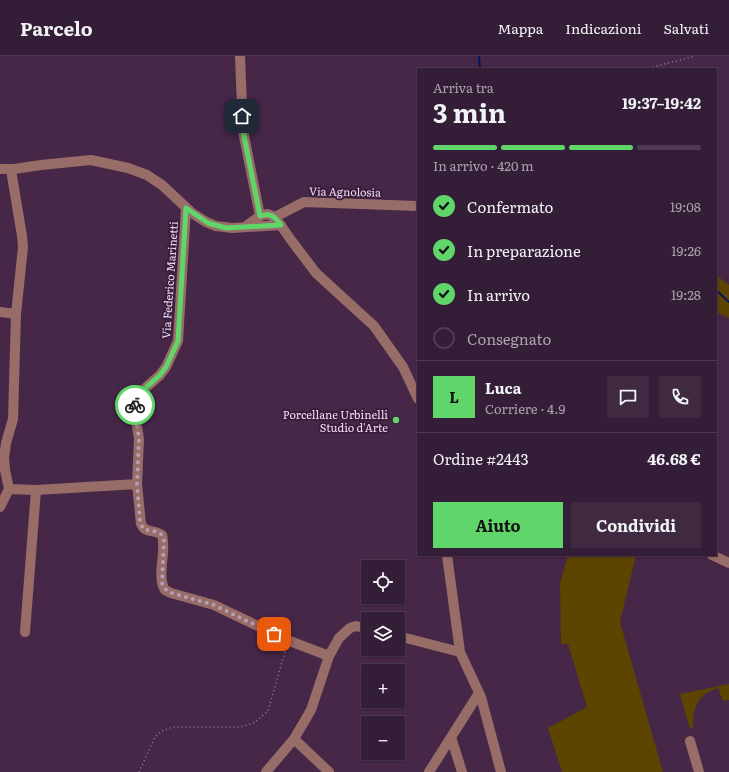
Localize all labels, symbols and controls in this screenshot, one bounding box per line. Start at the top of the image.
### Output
text: Parcelo [20,14,93,42]
text: Mappa [497,18,543,38]
text: Indicazioni [565,18,641,38]
text: Salvati [663,18,709,38]
text: Arriva tra [433,78,494,97]
text: 19:37–19:42 [622,91,701,114]
text: 3 min [433,92,506,131]
pin [225,99,259,133]
icon: home [231,105,253,127]
text: In arrivo · 420 m [433,156,534,175]
street label: Via Agnolosia [309,182,381,200]
icon: check [433,195,455,217]
text: Confermato [467,195,553,218]
text: 19:08 [670,197,701,216]
street label: Via Federico Marinetti [157,220,181,339]
icon: check [433,239,455,261]
text: In preparazione [467,239,581,262]
text: 19:26 [671,241,701,260]
icon: check [433,283,455,305]
text: In arrivo [467,283,530,306]
text: 19:28 [671,285,701,304]
text: Consegnato [467,327,551,350]
text: Luca [485,376,521,399]
button: chat [607,376,649,418]
button: phone [659,376,701,418]
courier [115,385,155,425]
text: L [449,385,459,408]
icon: bike [124,394,146,416]
text: Corriere · 4.9 [485,399,565,418]
place label: Porcellane Urbinelli Studio d'Arte [283,406,388,435]
marker: Porcellane Urbinelli Studio d'Arte [391,415,401,425]
text: Ordine #2443 [433,447,529,470]
text: 46.68 € [647,447,701,470]
button: Aiuto [433,502,563,548]
button: Condividi [571,502,701,548]
map controls [361,560,405,760]
button: locate [361,560,405,604]
button: layers [361,612,405,656]
pin [257,617,291,651]
icon: bag [263,623,285,645]
button: + [361,664,405,708]
button: − [361,716,405,760]

